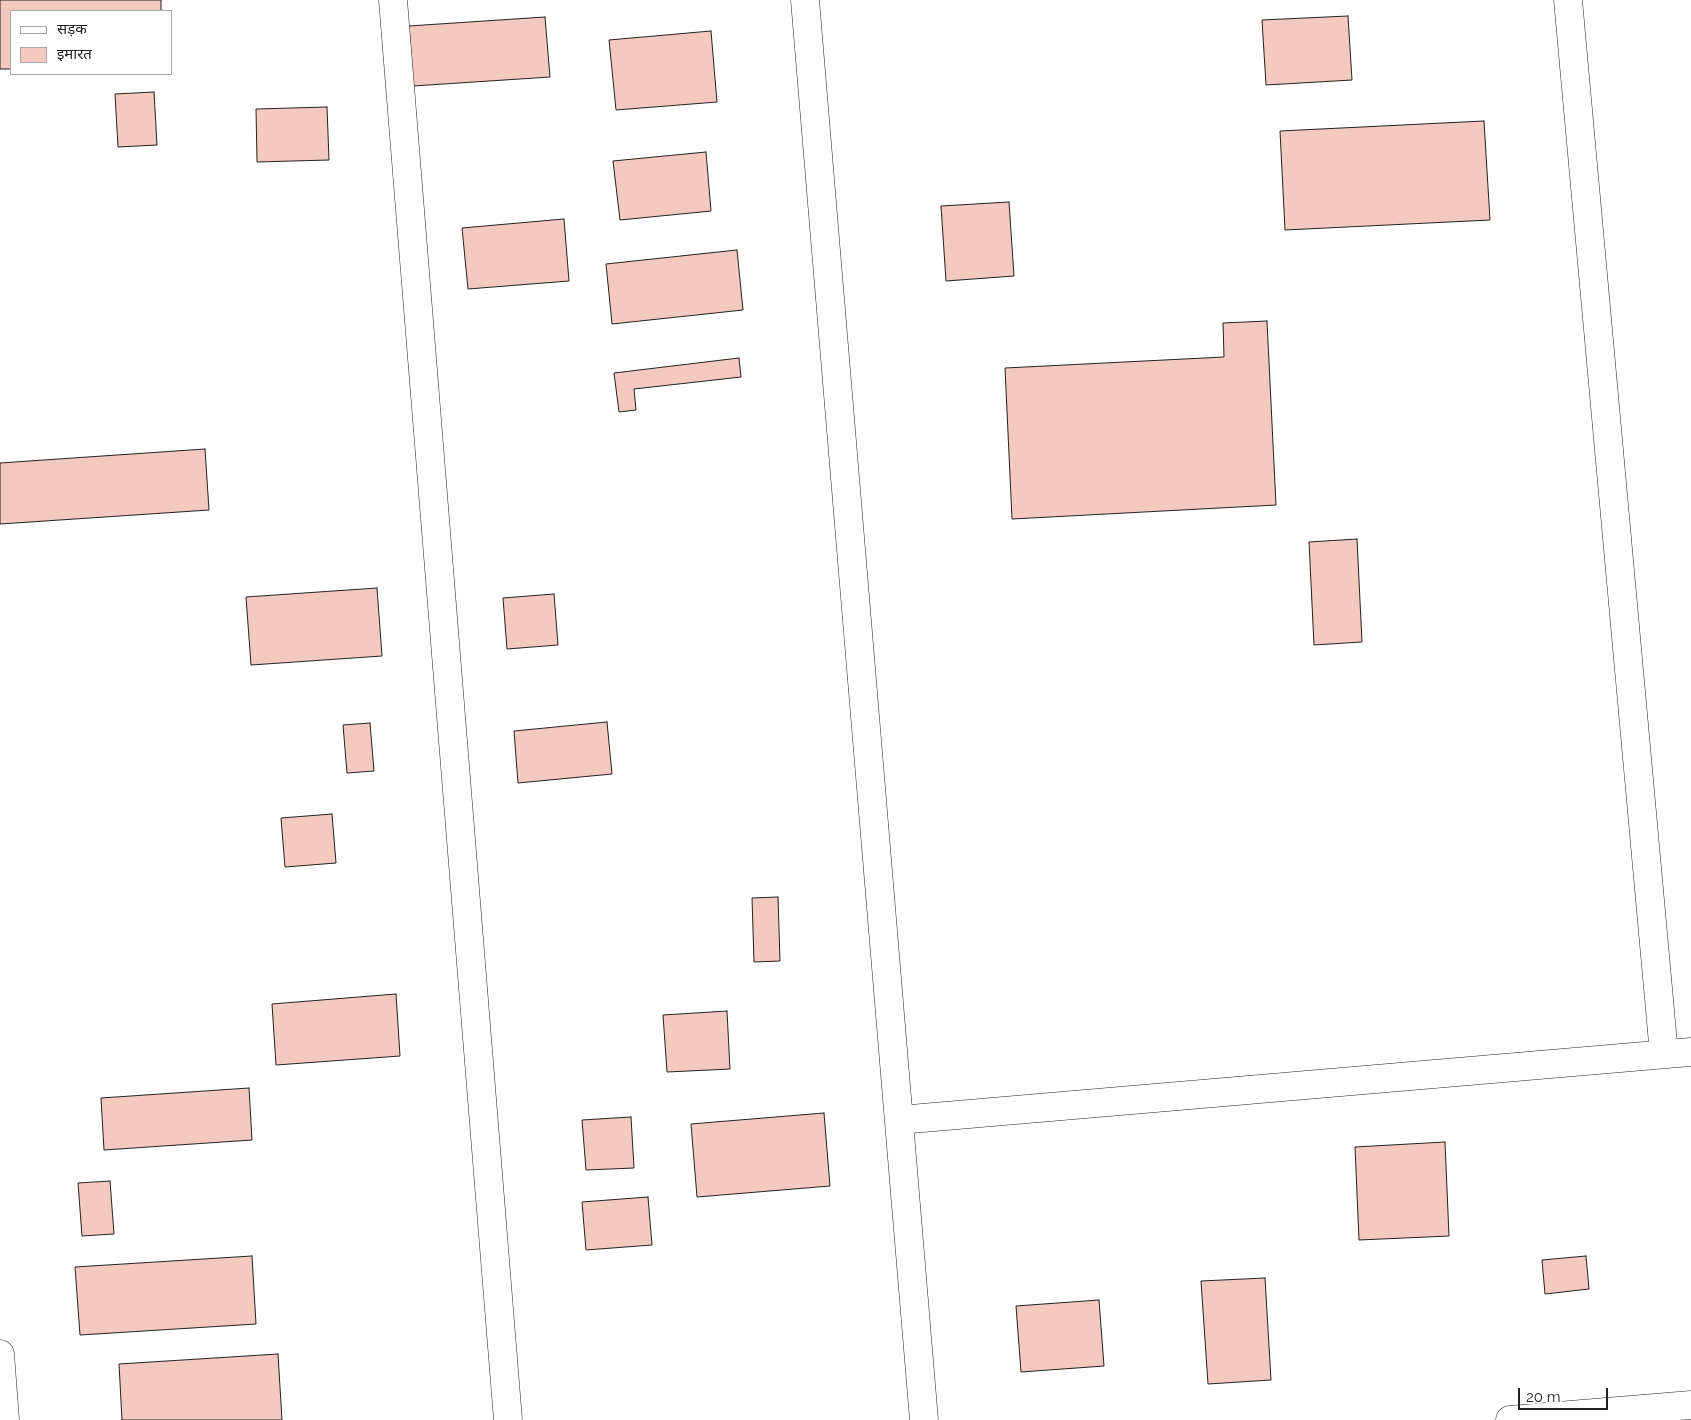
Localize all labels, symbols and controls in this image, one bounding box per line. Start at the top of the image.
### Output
legend [10,10,172,75]
text: सड़क [57,20,87,38]
text: इमारत [57,45,92,63]
scale bar [1521,1378,1611,1410]
text: 20 m [1526,1388,1561,1406]

